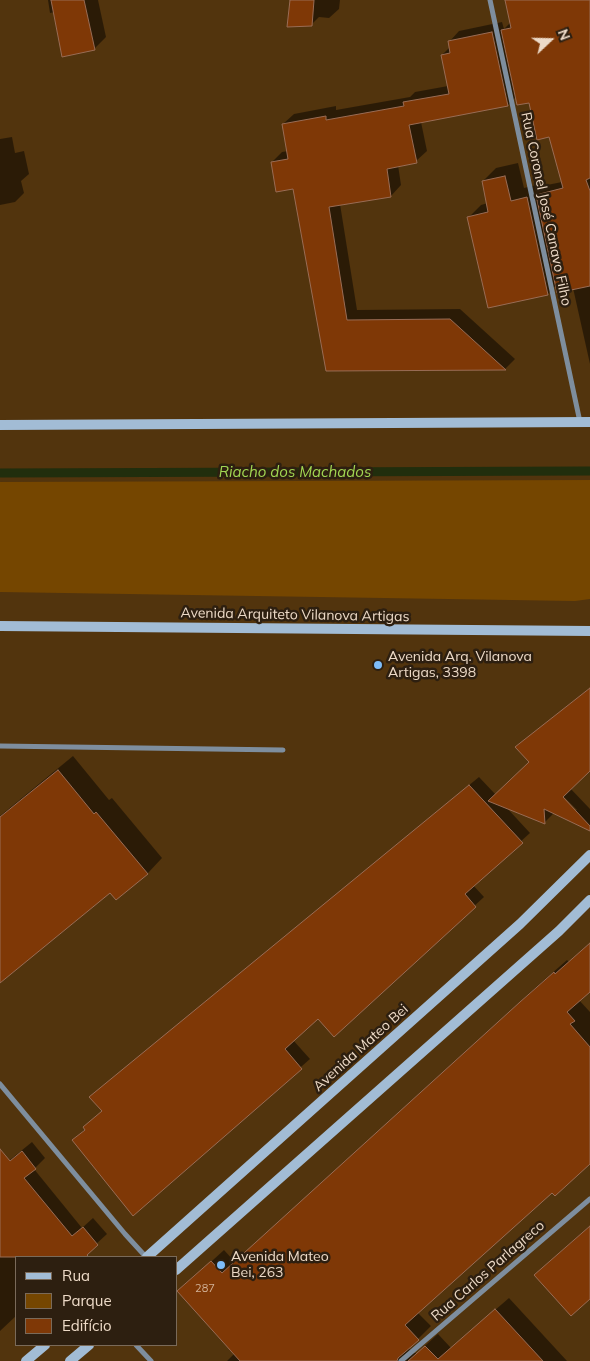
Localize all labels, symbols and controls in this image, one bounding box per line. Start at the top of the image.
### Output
north arrow [525,15,575,65]
text: N [554,26,574,43]
street label: Rua Coronel José Canavo Filho [517,111,575,307]
water label: Riacho dos Machados [219,463,371,481]
street label: Avenida Arquiteto Vilanova Artigas [180,605,410,625]
place label: Avenida Arq. Vilanova Artigas, 3398 [388,649,532,682]
marker: Avenida Arq. Vilanova Artigas, 3398 [372,659,384,671]
street label: Avenida Mateo Bei [310,1001,412,1095]
street label: Rua Carlos Parlagreco [428,1217,548,1325]
place label: Avenida Mateo Bei, 263 [231,1249,329,1282]
legend [15,1256,178,1346]
marker: Avenida Mateo Bei, 263 [215,1259,227,1271]
text: Rua [62,1266,90,1285]
house number: 287 [195,1282,215,1296]
text: Parque [62,1291,112,1310]
text: Edifício [62,1316,112,1335]

